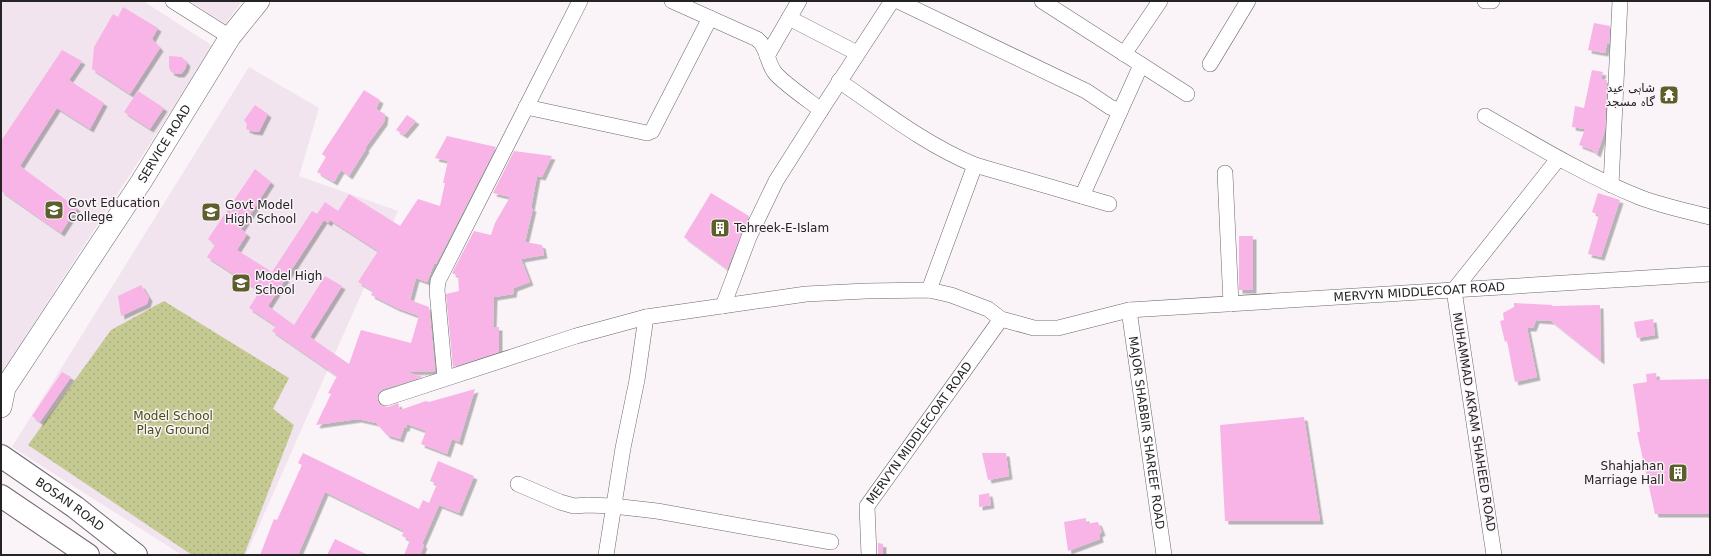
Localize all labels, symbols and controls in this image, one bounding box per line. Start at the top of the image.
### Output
place label: شاہی عید گاہ مسجد [1606,81,1655,109]
temple icon: شاہی عید گاہ مسجد [1658,84,1680,106]
street label: SERVICE ROAD [135,102,194,186]
place label: Govt Education College [68,196,160,224]
place label: Govt Model High School [225,198,296,226]
school or university icon: Govt Education College [43,199,65,221]
school or university icon: Govt Model High School [200,201,222,223]
building icon: Tehreek-E-Islam [709,217,731,239]
place label: Tehreek-E-Islam [733,221,829,235]
place label: Model High School [255,269,322,297]
school or university icon: Model High School [230,272,252,294]
street label: MERVYN MIDDLECOAT ROAD [1333,280,1506,304]
street label: MUHAMMAD AKRAM SHAHEED ROAD [1450,311,1498,533]
street label: MAJOR SHABBIR SHAREEF ROAD [1126,335,1167,530]
street label: MERVYN MIDDLECOAT ROAD [864,359,975,507]
park label: Model School Play Ground [133,409,213,437]
place label: Shahjahan Marriage Hall [1584,459,1664,487]
building icon: Shahjahan Marriage Hall [1667,462,1689,484]
street label: BOSAN ROAD [33,475,107,534]

